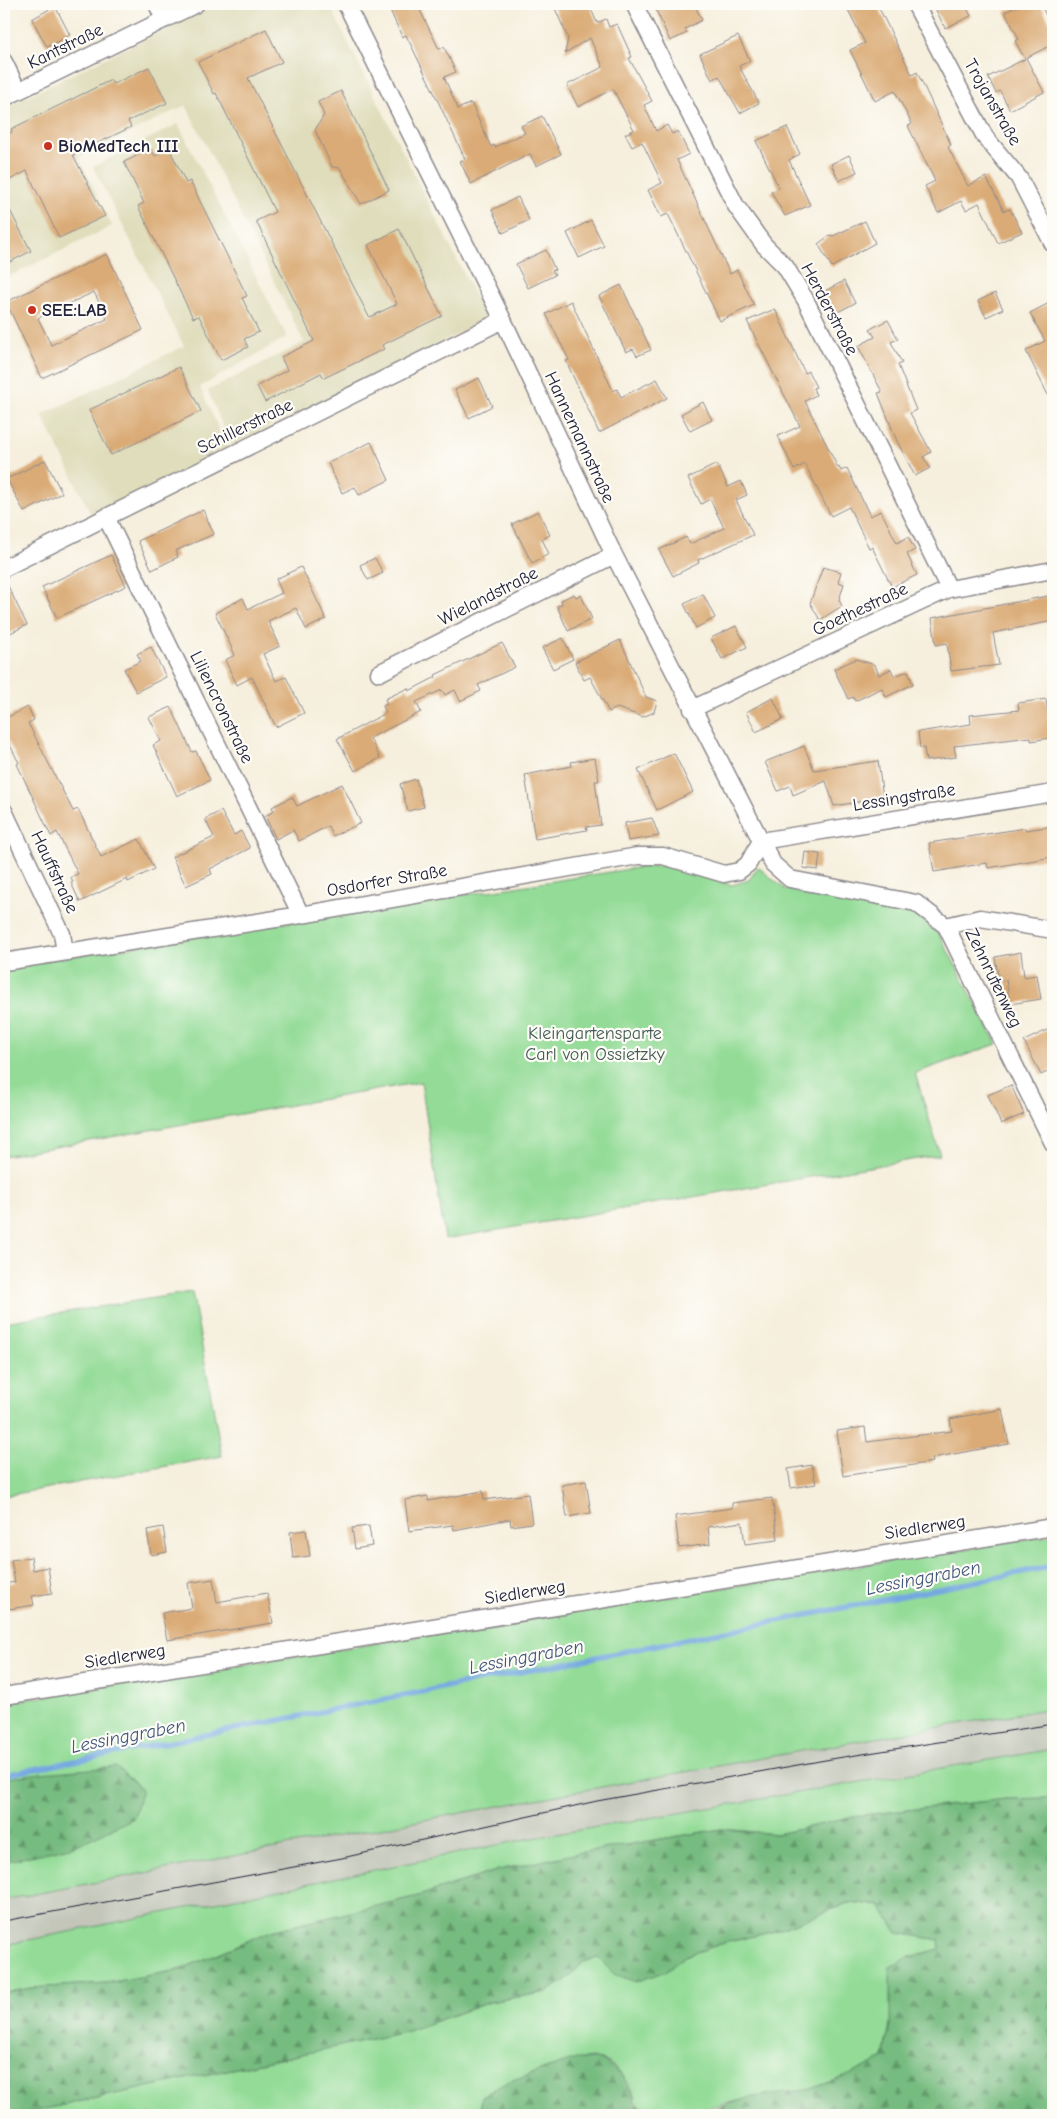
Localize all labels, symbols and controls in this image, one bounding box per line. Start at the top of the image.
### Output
street label: Kantstraße [24,19,107,74]
street label: Trojanstraße [959,55,1026,149]
place label: BioMedTech III [58,136,179,157]
marker: BioMedTech III [42,140,54,152]
street label: Herderstraße [796,259,863,359]
place label: SEE:LAB [42,300,107,321]
marker: SEE:LAB [26,304,38,316]
street label: Hannemannstraße [540,368,619,506]
street label: Schillerstraße [194,394,296,459]
street label: Wielandstraße [435,562,541,630]
street label: Goethestraße [809,578,911,641]
street label: Liliencronstraße [185,648,258,767]
street label: Lessingstraße [851,779,957,816]
street label: Hauffstraße [26,828,83,917]
street label: Osdorfer Straße [325,860,449,901]
street label: Zehnrutenweg [960,925,1027,1031]
park label: Kleingartensparte Carl von Ossietzky [525,1023,666,1065]
street label: Siedlerweg [883,1511,967,1544]
water label: Lessinggraben [864,1556,982,1600]
street label: Siedlerweg [483,1576,567,1609]
water label: Lessinggraben [467,1635,585,1679]
street label: Siedlerweg [83,1640,167,1673]
water label: Lessinggraben [69,1714,187,1758]

